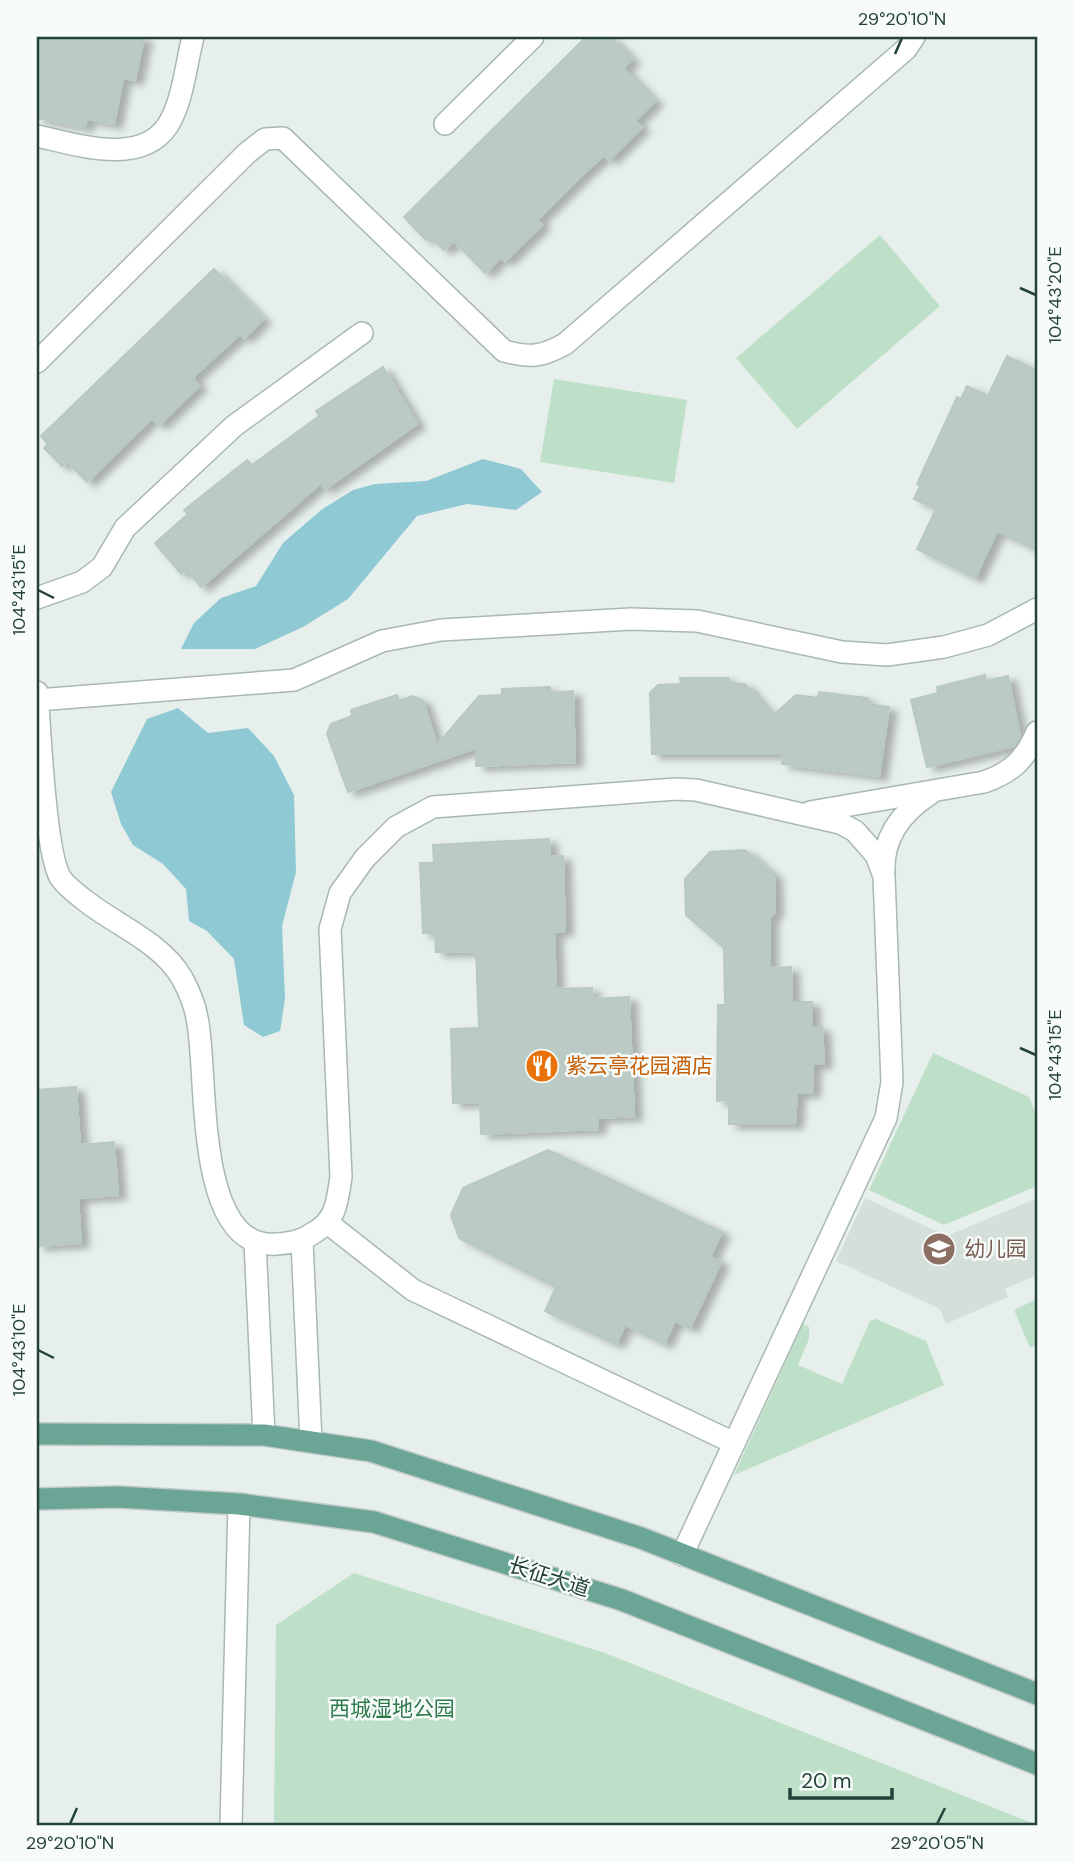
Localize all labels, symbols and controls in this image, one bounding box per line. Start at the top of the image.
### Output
text: 29°20'10"N [858,7,946,31]
text: 104°43'20"E [1043,246,1067,344]
text: 104°43'15"E [7,544,31,636]
text: 104°43'15"E [1043,1009,1067,1101]
restaurant icon: 紫云亭花园酒店 [523,1047,561,1085]
place label: 紫云亭花园酒店 [566,1052,713,1080]
school or university icon: 幼儿园 [920,1230,958,1268]
place label: 幼儿园 [964,1235,1027,1263]
text: 104°43'10"E [7,1304,31,1396]
street label: 长征大道 [505,1551,593,1603]
park label: 西城湿地公园 [329,1695,455,1723]
scale bar [790,1757,892,1801]
text: 20 m [801,1767,852,1795]
text: 29°20'10"N [26,1831,114,1855]
text: 29°20'05"N [890,1831,984,1855]

